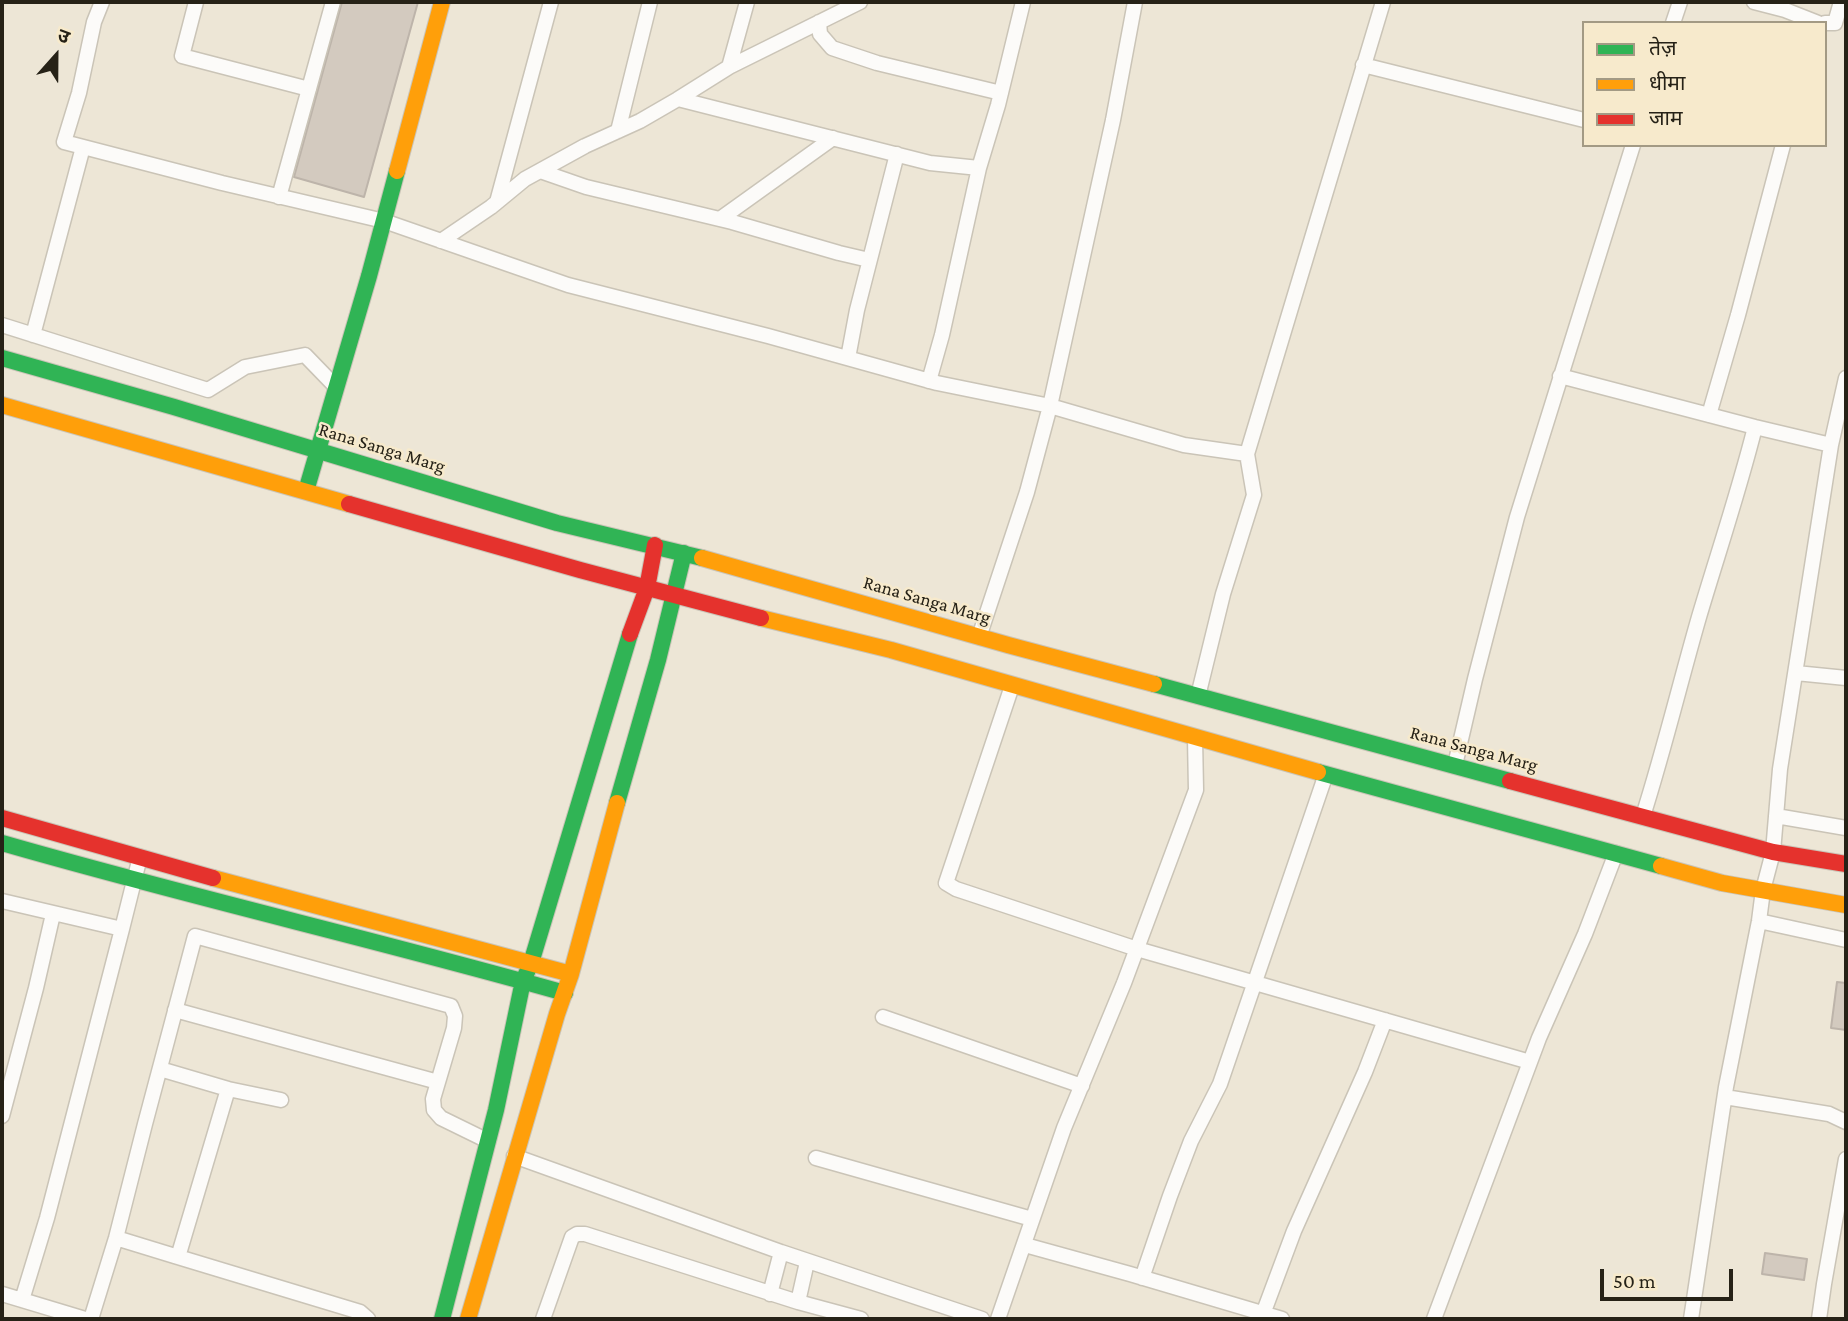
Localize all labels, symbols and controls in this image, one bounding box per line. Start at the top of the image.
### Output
north arrow [21,21,91,91]
legend [1582,21,1827,147]
text: उ [55,24,73,48]
text: तेज़ [1649,36,1677,60]
text: धीमा [1649,71,1685,95]
text: जाम [1649,106,1683,130]
street label: Rana Sanga Marg [316,418,448,478]
street label: Rana Sanga Marg [861,571,993,629]
street label: Rana Sanga Marg [1408,721,1540,777]
scale bar [1603,1254,1736,1298]
text: 50 m [1613,1269,1656,1293]

